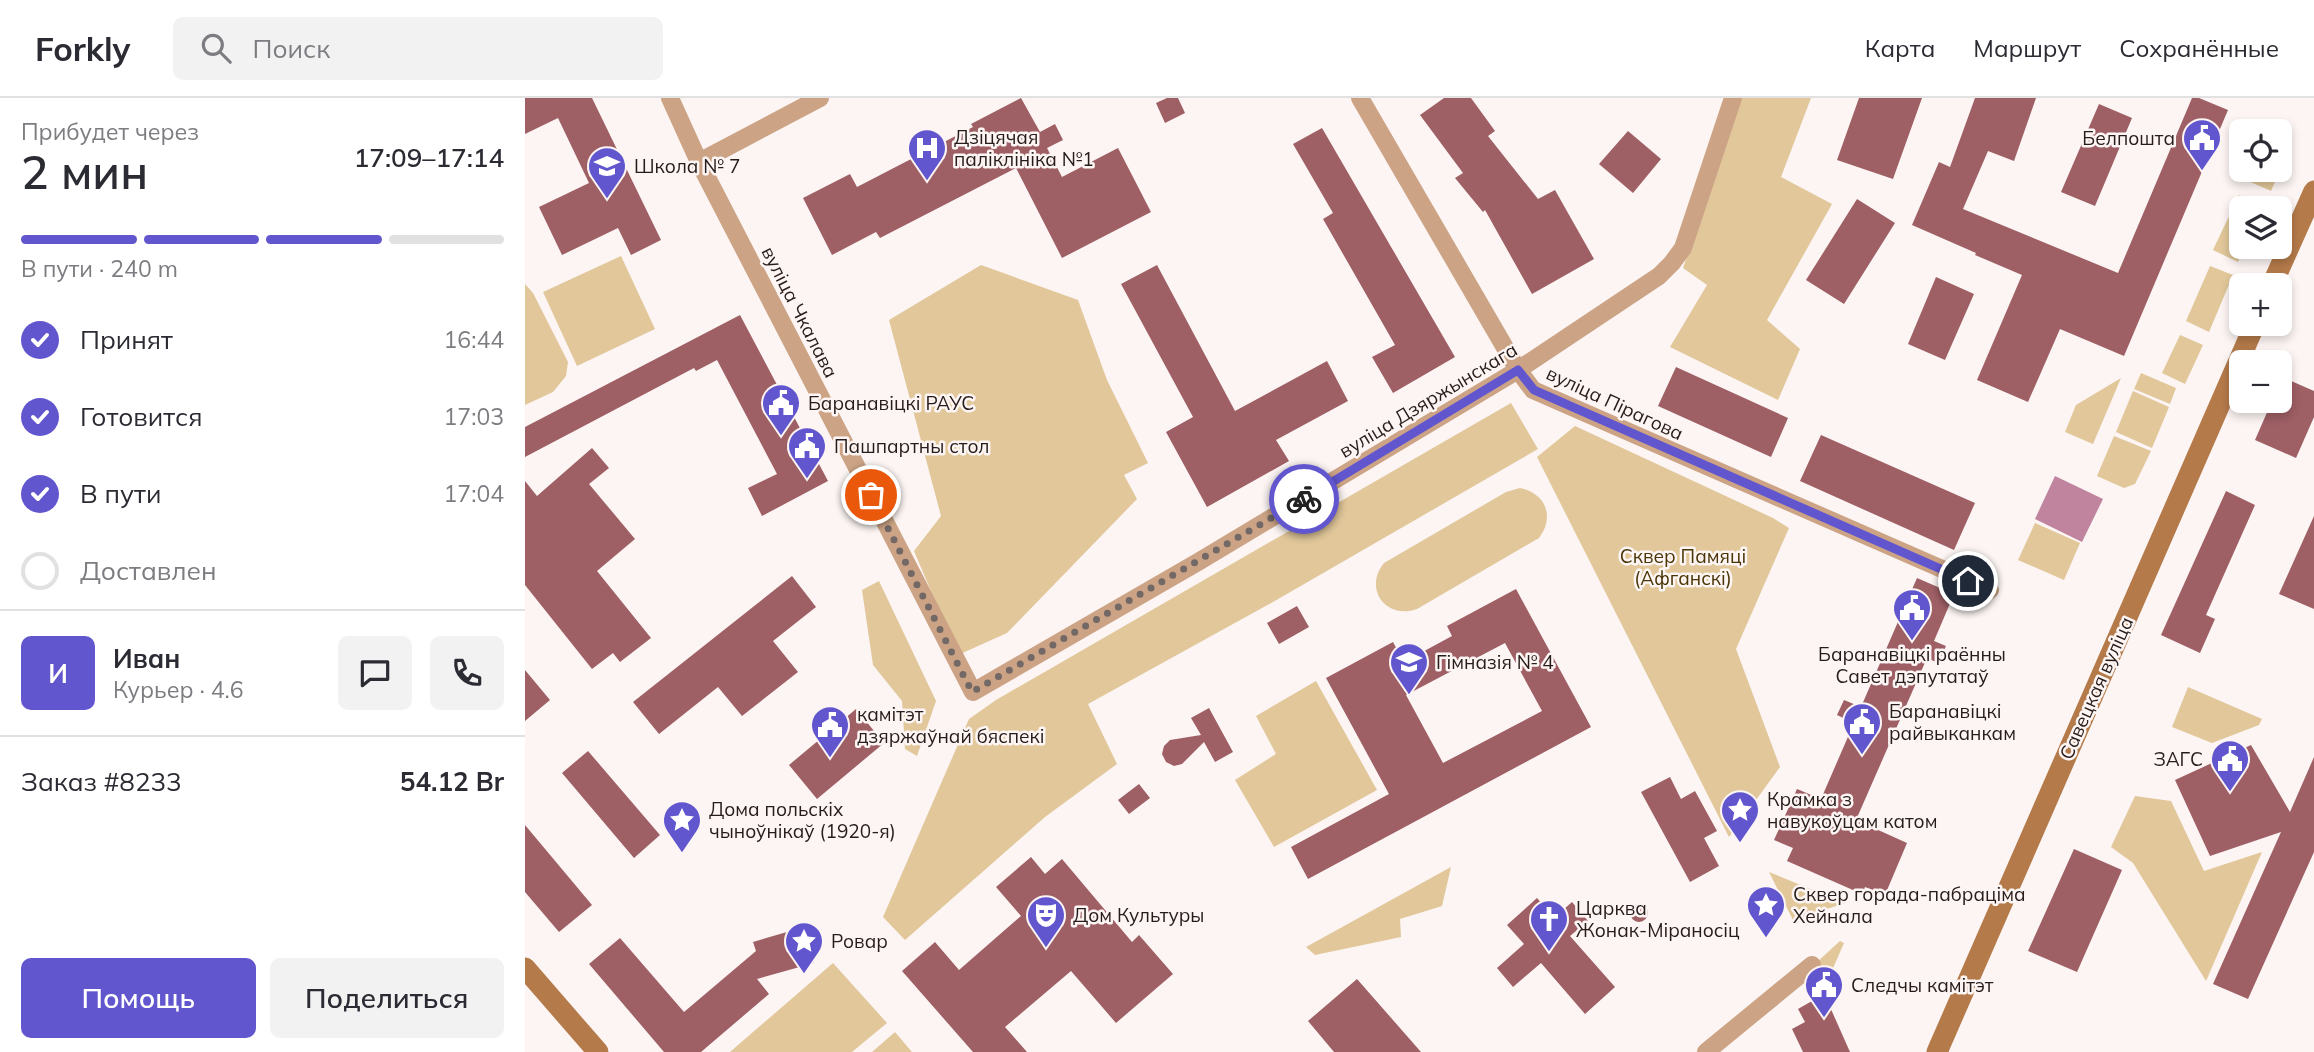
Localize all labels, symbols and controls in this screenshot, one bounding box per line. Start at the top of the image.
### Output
search box [173,17,663,80]
text: Forkly [35,28,131,69]
icon: search [197,29,235,67]
text: Поиск [253,32,330,65]
text: Карта [1865,33,1935,63]
text: Маршрут [1973,33,2081,63]
text: Сохранённые [2119,33,2279,63]
text: Прибудет через [21,117,199,146]
public building icon: Белпошта [2181,117,2223,172]
map controls [2229,119,2292,413]
button: locate [2229,119,2292,182]
place label: Дзіцячая паліклініка №1 [954,125,1094,171]
place label: Белпошта [2082,126,2175,150]
hospital icon: Дзіцячая паліклініка №1 [906,127,948,182]
text: 17:09–17:14 [354,141,504,174]
text: 2 мин [21,143,148,201]
school or university icon: Школа № 7 [586,145,628,200]
place label: Школа № 7 [634,154,740,178]
button: layers [2229,196,2292,259]
street label: вуліца Чкалава [757,242,843,382]
text: В пути · 240 m [21,254,178,283]
button: + [2229,273,2292,336]
icon: check [21,321,59,359]
text: Принят [80,323,173,356]
text: 16:44 [444,325,504,354]
street label: вуліца Дзяржынскага [1335,337,1521,463]
button: − [2229,350,2292,413]
street label: вуліца Пірагова [1543,361,1687,445]
public building icon: Баранавіцкі РАУС [760,382,802,437]
place label: Баранавіцкі РАУС [808,391,974,415]
icon: check [21,398,59,436]
text: Готовится [80,400,203,433]
text: 17:03 [444,402,504,431]
public building icon: Пашпартны стол [786,425,828,480]
place label: Пашпартны стол [834,434,989,458]
courier [1269,464,1339,534]
pin [841,465,901,525]
icon: check [21,475,59,513]
icon: bag [852,476,890,514]
text: В пути [80,477,161,510]
text: 17:04 [444,479,504,508]
icon: bike [1285,480,1323,518]
park label: Сквер Памяці (Афганскі) [1620,544,1746,590]
pin [1938,551,1998,611]
text: Доставлен [80,554,217,587]
icon: home [1949,562,1987,600]
public building icon: Баранавіцкі раённы Савет дэпутатаў [1891,587,1933,642]
street label: Савецкая вуліца [2054,613,2138,763]
button: chat [338,636,412,710]
button: phone [430,636,504,710]
school or university icon: Гімназія № 4 [1388,641,1430,696]
text: Иван [113,642,180,675]
place label: Баранавіцкі раённы Савет дэпутатаў [1818,642,2006,688]
place label: Гімназія № 4 [1436,650,1554,674]
text: И [48,657,68,690]
text: Курьер · 4.6 [113,675,244,704]
place label: Баранавіцкі райвыканкам [1889,699,2016,745]
public building icon: Баранавіцкі райвыканкам [1841,701,1883,756]
place label: камітэт дзяржаўнай бяспекі [857,702,1045,748]
public building icon: камітэт дзяржаўнай бяспекі [809,704,851,759]
public building icon: ЗАГС [2209,738,2251,793]
place label: ЗАГС [2153,747,2203,771]
text: Заказ #8233 [21,765,182,798]
text: 54.12 Br [400,765,504,798]
place label: Крамка з навукоўцам катом [1767,787,1937,833]
place icon: Крамка з навукоўцам катом [1719,789,1761,844]
place label: Дома польскіх чыноўнікаў (1920-я) [709,797,896,843]
place icon: Дома польскіх чыноўнікаў (1920-я) [661,799,703,854]
place label: Сквер горада-пабраціма Хейнала [1793,882,2026,928]
place icon: Сквер горада-пабраціма Хейнала [1745,884,1787,939]
theatre icon: Дом Культуры [1025,894,1067,949]
place label: Царква Жонак-Міраносіц [1576,896,1740,942]
church icon: Царква Жонак-Міраносіц [1528,898,1570,953]
place label: Дом Культуры [1073,903,1205,927]
place icon: Ровар [783,920,825,975]
place label: Ровар [831,929,888,953]
button: Помощь [21,958,256,1038]
button: Поделиться [270,958,504,1038]
public building icon: Следчы камітэт [1803,964,1845,1019]
place label: Следчы камітэт [1851,973,1994,997]

